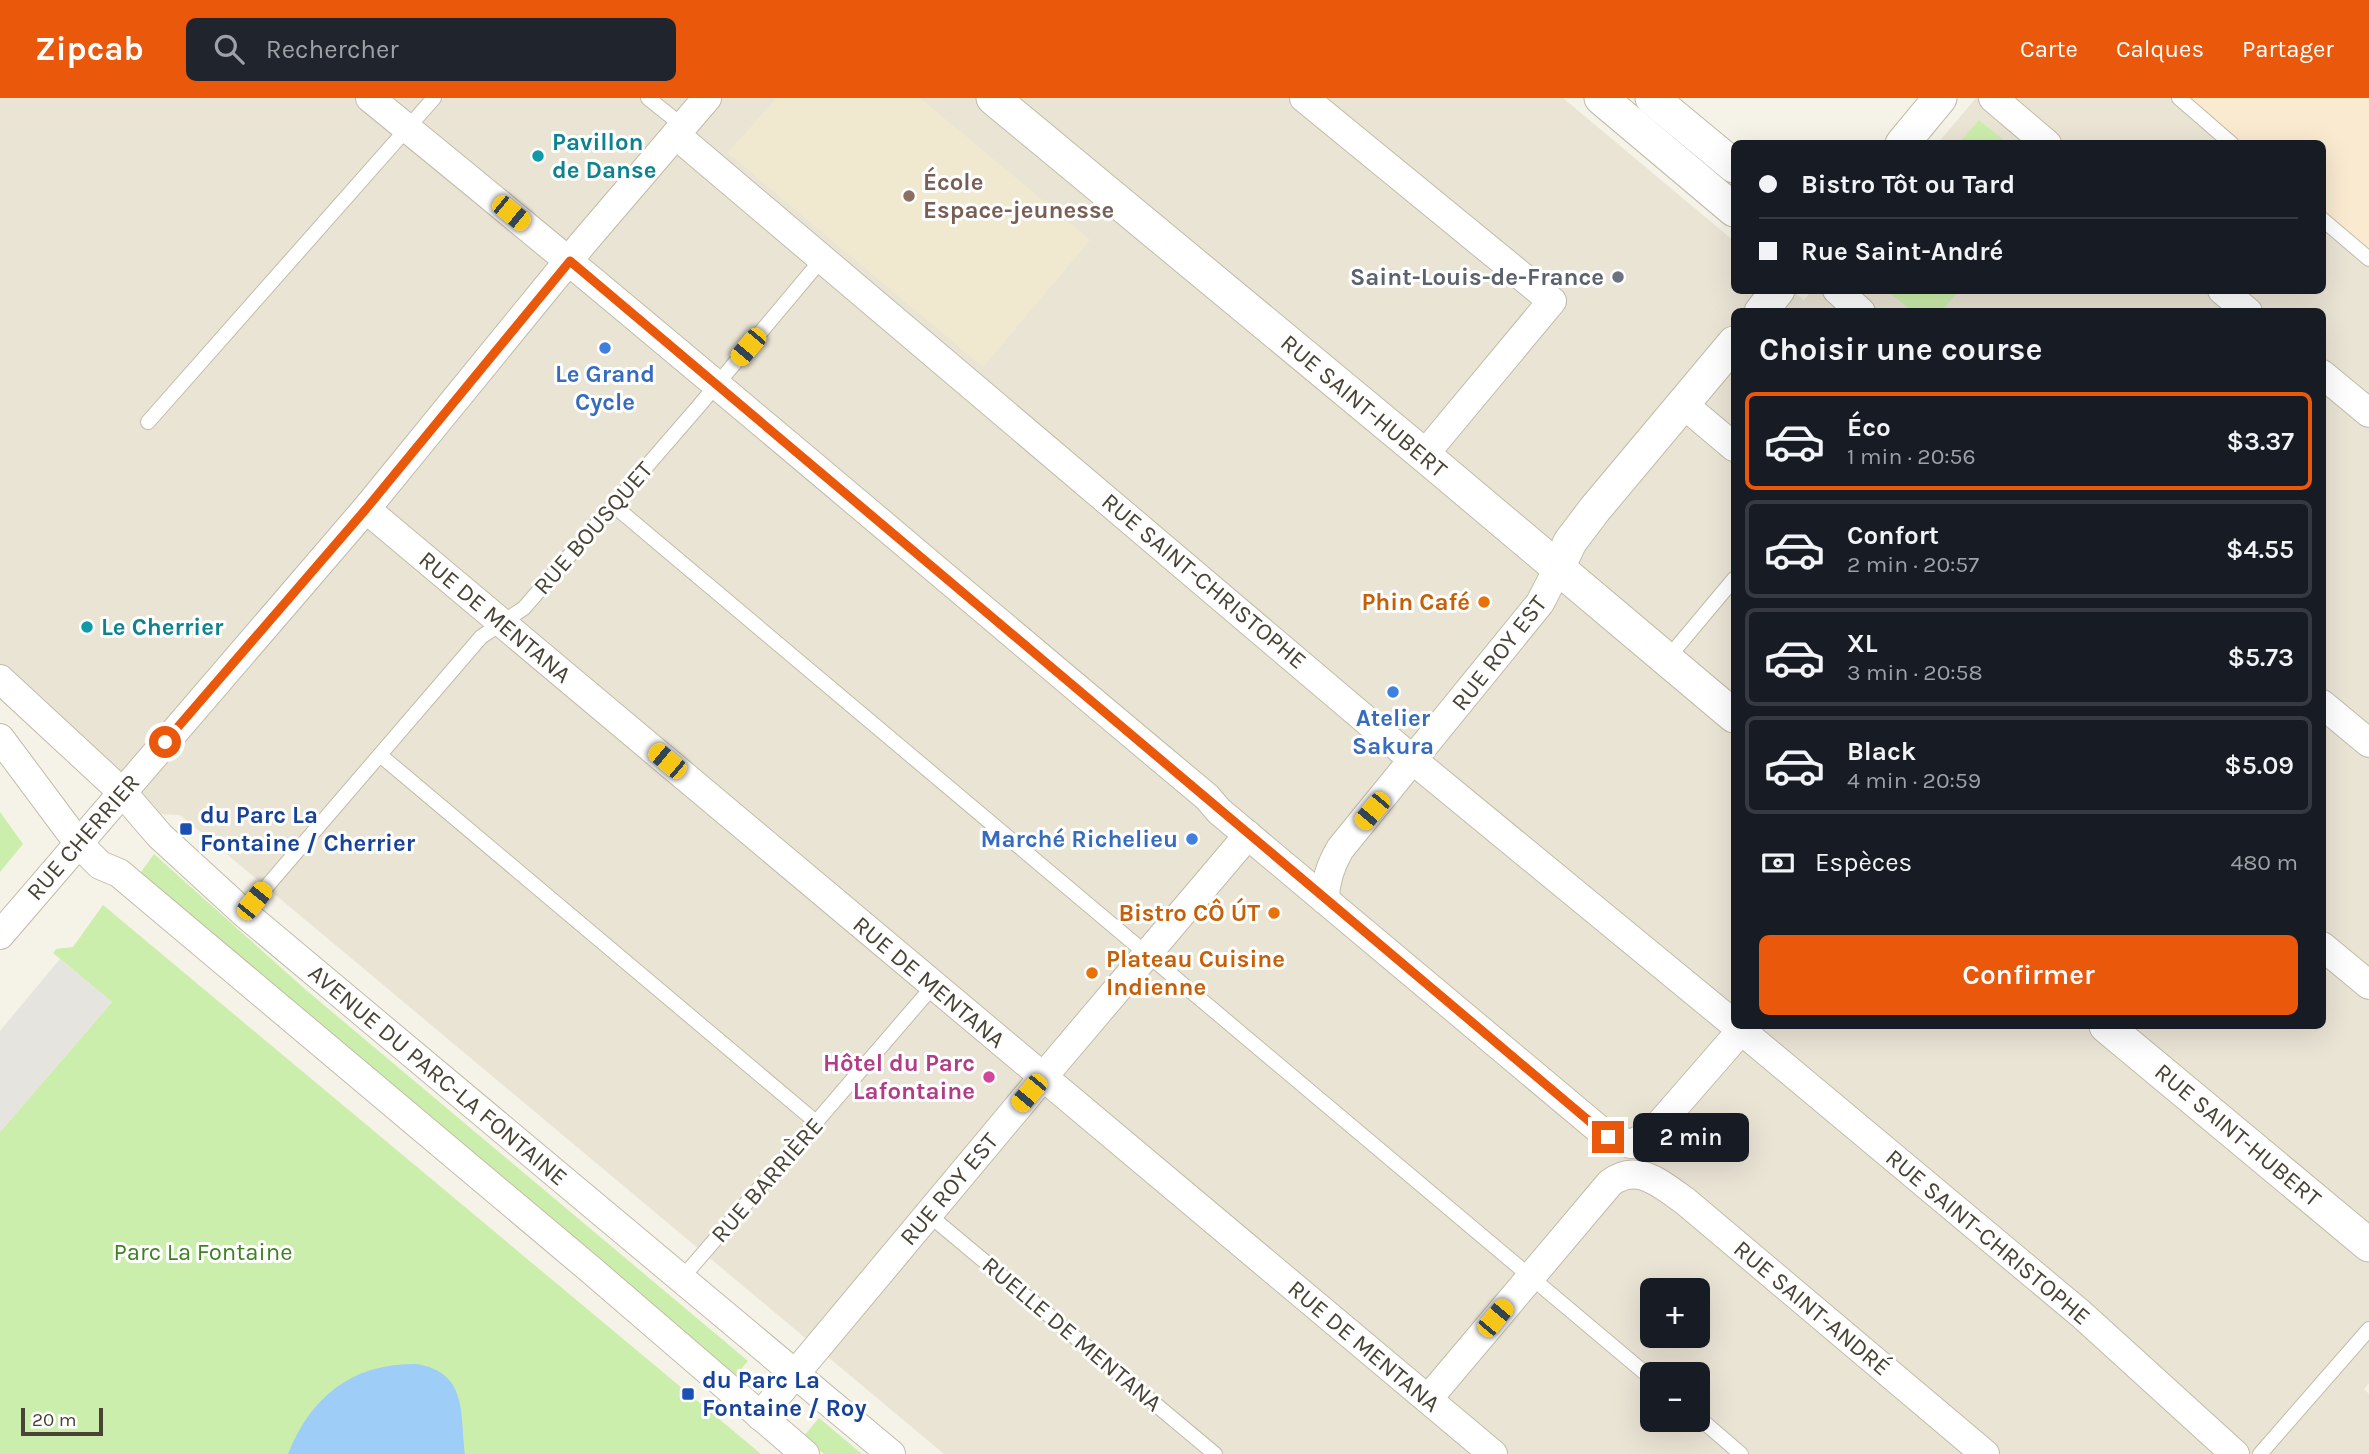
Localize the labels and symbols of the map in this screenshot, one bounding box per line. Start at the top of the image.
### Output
place label: Pavillon de Danse [552,128,656,184]
marker: Pavillon de Danse [530,148,546,164]
place label: École Espace-jeunesse [923,166,1114,224]
marker: École Espace-jeunesse [901,188,917,204]
car [489,192,534,234]
place label: Saint-Louis-de-France [1350,263,1604,291]
marker: Saint-Louis-de-France [1610,269,1626,285]
car [727,324,770,370]
street label: RUE SAINT-HUBERT [1275,328,1453,484]
marker: Le Grand Cycle [597,340,613,356]
place label: Le Grand Cycle [555,360,655,416]
street label: RUE BOUSQUET [528,456,658,600]
street label: RUE SAINT-CHRISTOPHE [1096,487,1312,675]
street label: RUE DE MENTANA [413,545,577,689]
place label: Phin Café [1361,588,1470,616]
street label: RUE ROY EST [1445,590,1553,716]
marker: Phin Café [1476,594,1492,610]
place label: Le Cherrier [101,613,224,641]
marker: Le Cherrier [79,619,95,635]
marker: Atelier Sakura [1385,684,1401,700]
place label: Atelier Sakura [1352,704,1434,760]
route start [149,726,181,758]
car [645,739,690,783]
street label: RUE CHERRIER [21,768,145,906]
car [1351,788,1394,834]
place label: du Parc La Fontaine / Cherrier [200,801,416,857]
marker: du Parc La Fontaine / Cherrier [178,821,194,837]
place label: Marché Richelieu [980,825,1178,853]
marker: Marché Richelieu [1184,831,1200,847]
car [233,878,276,924]
place label: Bistro CÔ ÚT [1118,897,1260,927]
marker: Bistro CÔ ÚT [1266,905,1282,921]
street label: RUE DE MENTANA [847,910,1011,1054]
place label: Plateau Cuisine Indienne [1106,945,1285,1001]
street label: AVENUE DU PARC-LA FONTAINE [303,958,573,1192]
marker: Plateau Cuisine Indienne [1084,965,1100,981]
place label: Hôtel du Parc Lafontaine [823,1049,975,1105]
street label: RUE SAINT-HUBERT [2149,1057,2327,1213]
marker: Hôtel du Parc Lafontaine [981,1069,997,1085]
car [1008,1070,1051,1116]
street label: RUE BARRIÈRE [704,1111,829,1248]
callout: 2 min [1632,1112,1748,1162]
route end [1592,1121,1624,1153]
street label: RUE ROY EST [894,1127,1004,1251]
street label: RUE SAINT-CHRISTOPHE [1880,1143,2096,1331]
street label: RUE SAINT-ANDRÉ [1728,1234,1897,1382]
park label: Parc La Fontaine [113,1238,293,1266]
street label: RUELLE DE MENTANA [977,1251,1168,1417]
street label: RUE DE MENTANA [1282,1274,1446,1418]
car [1474,1295,1517,1341]
place label: du Parc La Fontaine / Roy [702,1366,867,1422]
marker: du Parc La Fontaine / Roy [680,1386,696,1402]
scale bar [21,1405,103,1437]

